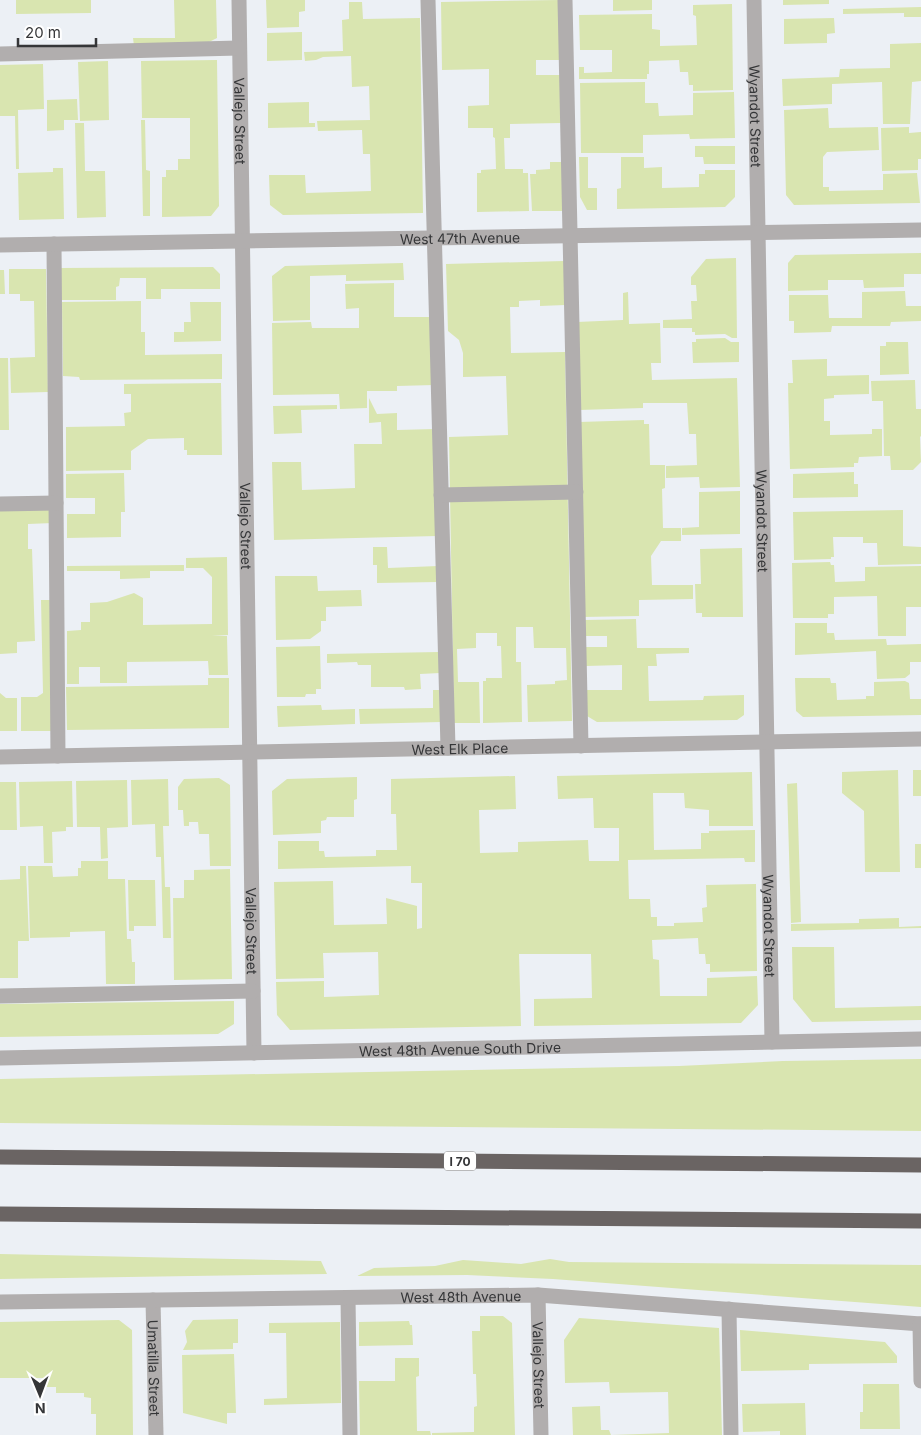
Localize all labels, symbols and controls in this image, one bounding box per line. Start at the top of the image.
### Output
scale bar [18,15,95,47]
text: 20 m [25,23,61,42]
street label: Wyandot Street [747,64,765,168]
street label: Vallejo Street [232,77,250,165]
street label: West 47th Avenue [400,228,520,247]
street label: Wyandot Street [754,469,772,573]
street label: Vallejo Street [237,482,256,570]
street label: West Elk Place [411,739,509,757]
street label: Wyandot Street [761,874,779,978]
street label: Vallejo Street [243,887,261,975]
street label: West 48th Avenue South Drive [359,1038,561,1059]
road number: I 70 [444,1152,476,1170]
street label: West 48th Avenue [400,1287,522,1305]
street label: Umatilla Street [145,1319,164,1417]
street label: Vallejo Street [530,1321,549,1409]
north arrow [15,1370,65,1420]
text: N [35,1400,46,1417]

